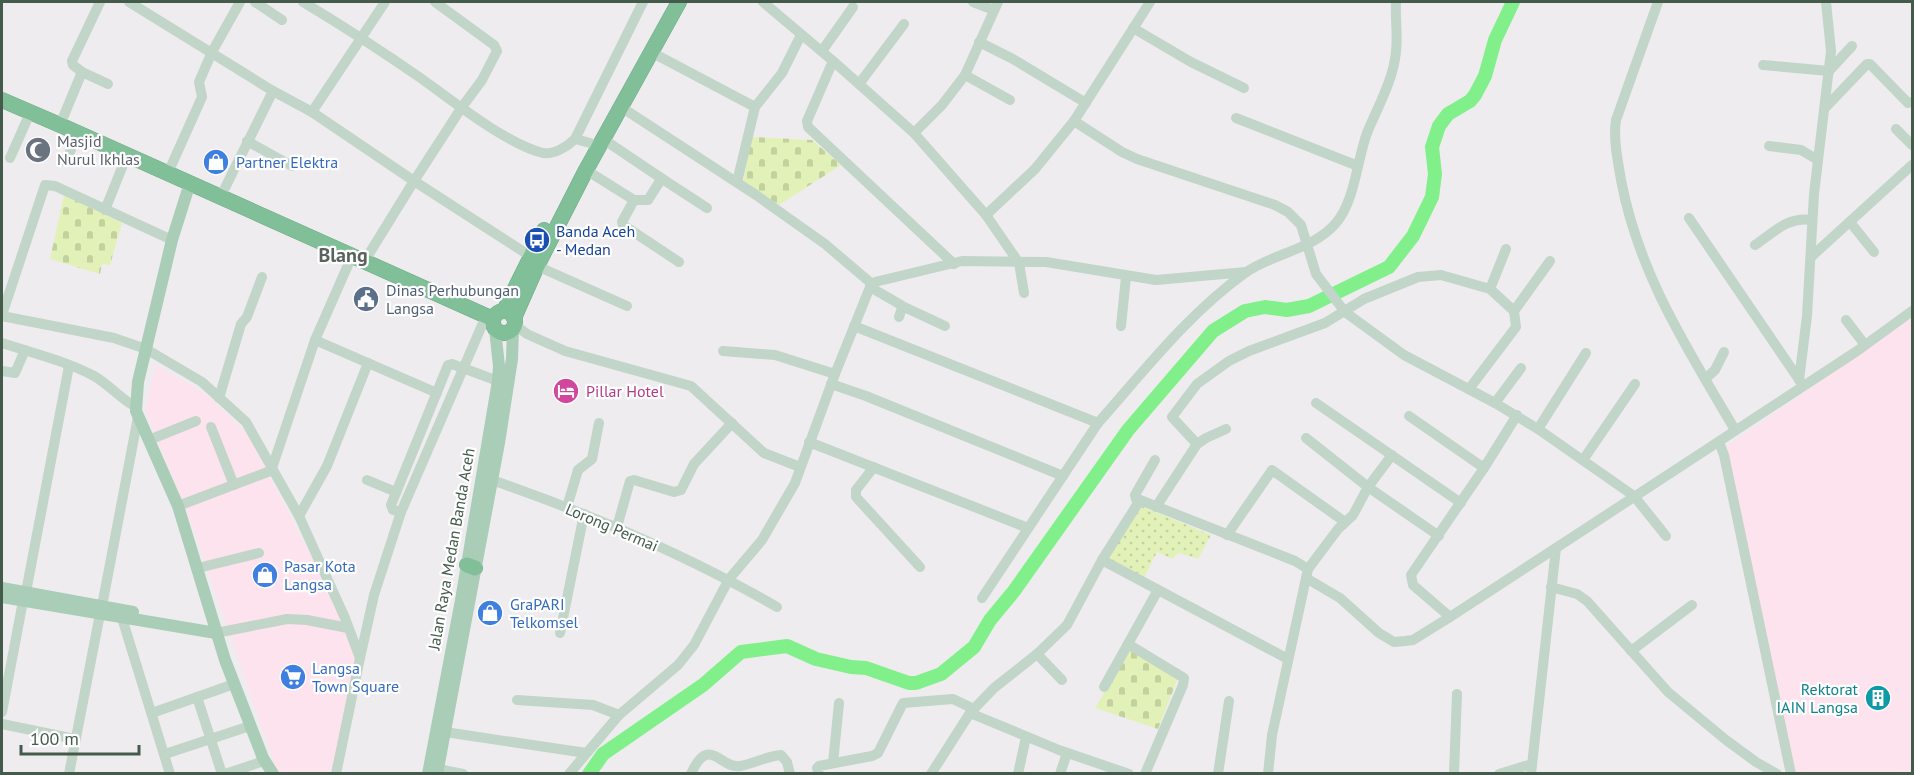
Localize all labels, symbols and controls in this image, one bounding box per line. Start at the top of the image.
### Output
place label: Masjid Nurul Ikhlas [57,131,140,169]
mosque icon: Masjid Nurul Ikhlas [23,135,53,165]
shop icon: Partner Elektra [201,147,231,177]
place label: Partner Elektra [236,152,338,172]
place label: Banda Aceh - Medan [556,221,635,259]
bus stop icon: Banda Aceh - Medan [522,225,552,255]
district label: Blang [318,242,368,268]
place label: Dinas Perhubungan Langsa [386,280,519,318]
public building icon: Dinas Perhubungan Langsa [351,284,381,314]
hotel icon: Pillar Hotel [551,376,581,406]
place label: Pillar Hotel [586,381,664,401]
street label: Jalan Raya Medan Banda Aceh [423,446,479,653]
street label: Lorong Permai [563,499,661,555]
place label: Pasar Kota Langsa [284,556,356,594]
shop icon: Pasar Kota Langsa [250,560,280,590]
place label: GraPARI Telkomsel [510,594,579,632]
shop icon: GraPARI Telkomsel [475,598,505,628]
place label: Langsa Town Square [312,658,399,696]
supermarket icon: Langsa Town Square [278,662,308,692]
place label: Rektorat IAIN Langsa [1776,679,1859,717]
building icon: Rektorat IAIN Langsa [1863,683,1893,713]
scale bar [21,718,140,756]
text: 100 m [30,727,79,750]

